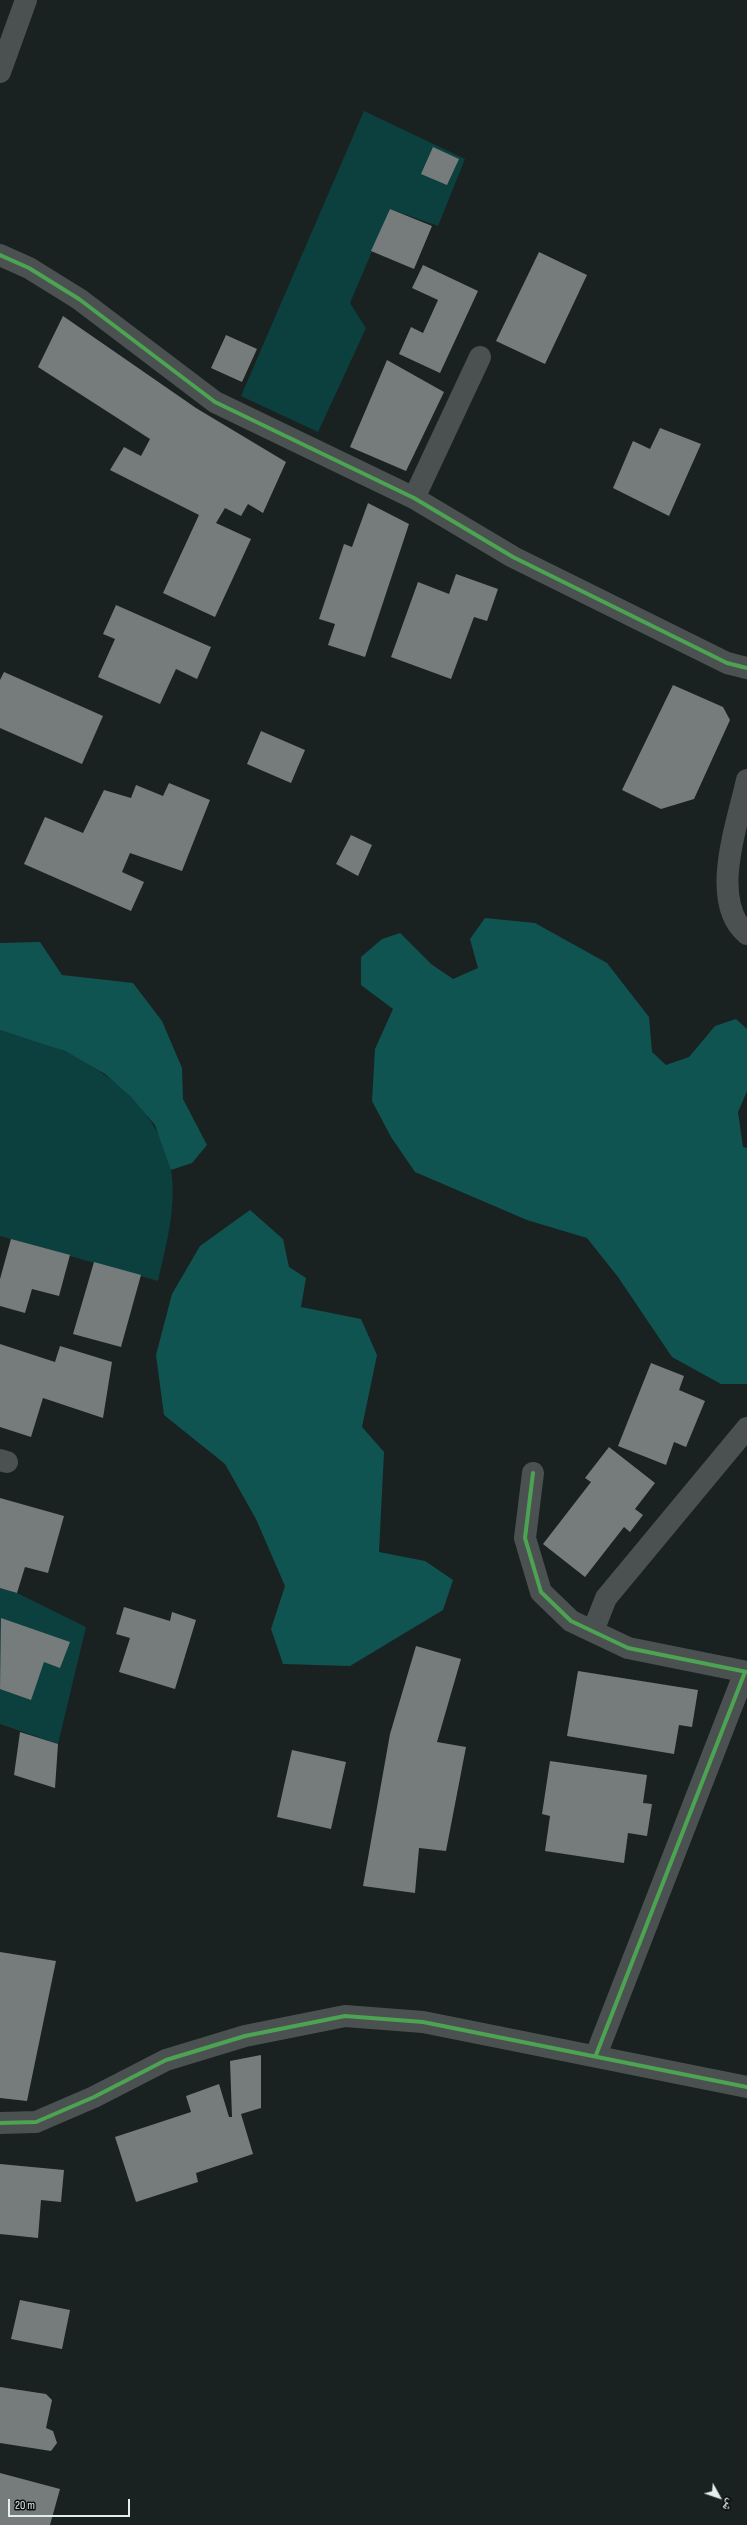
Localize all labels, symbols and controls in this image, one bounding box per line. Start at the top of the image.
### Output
north arrow [699,2477,739,2517]
scale bar [10,2491,132,2517]
text: ش [720,2496,737,2514]
text: 20 m [15,2498,35,2513]

